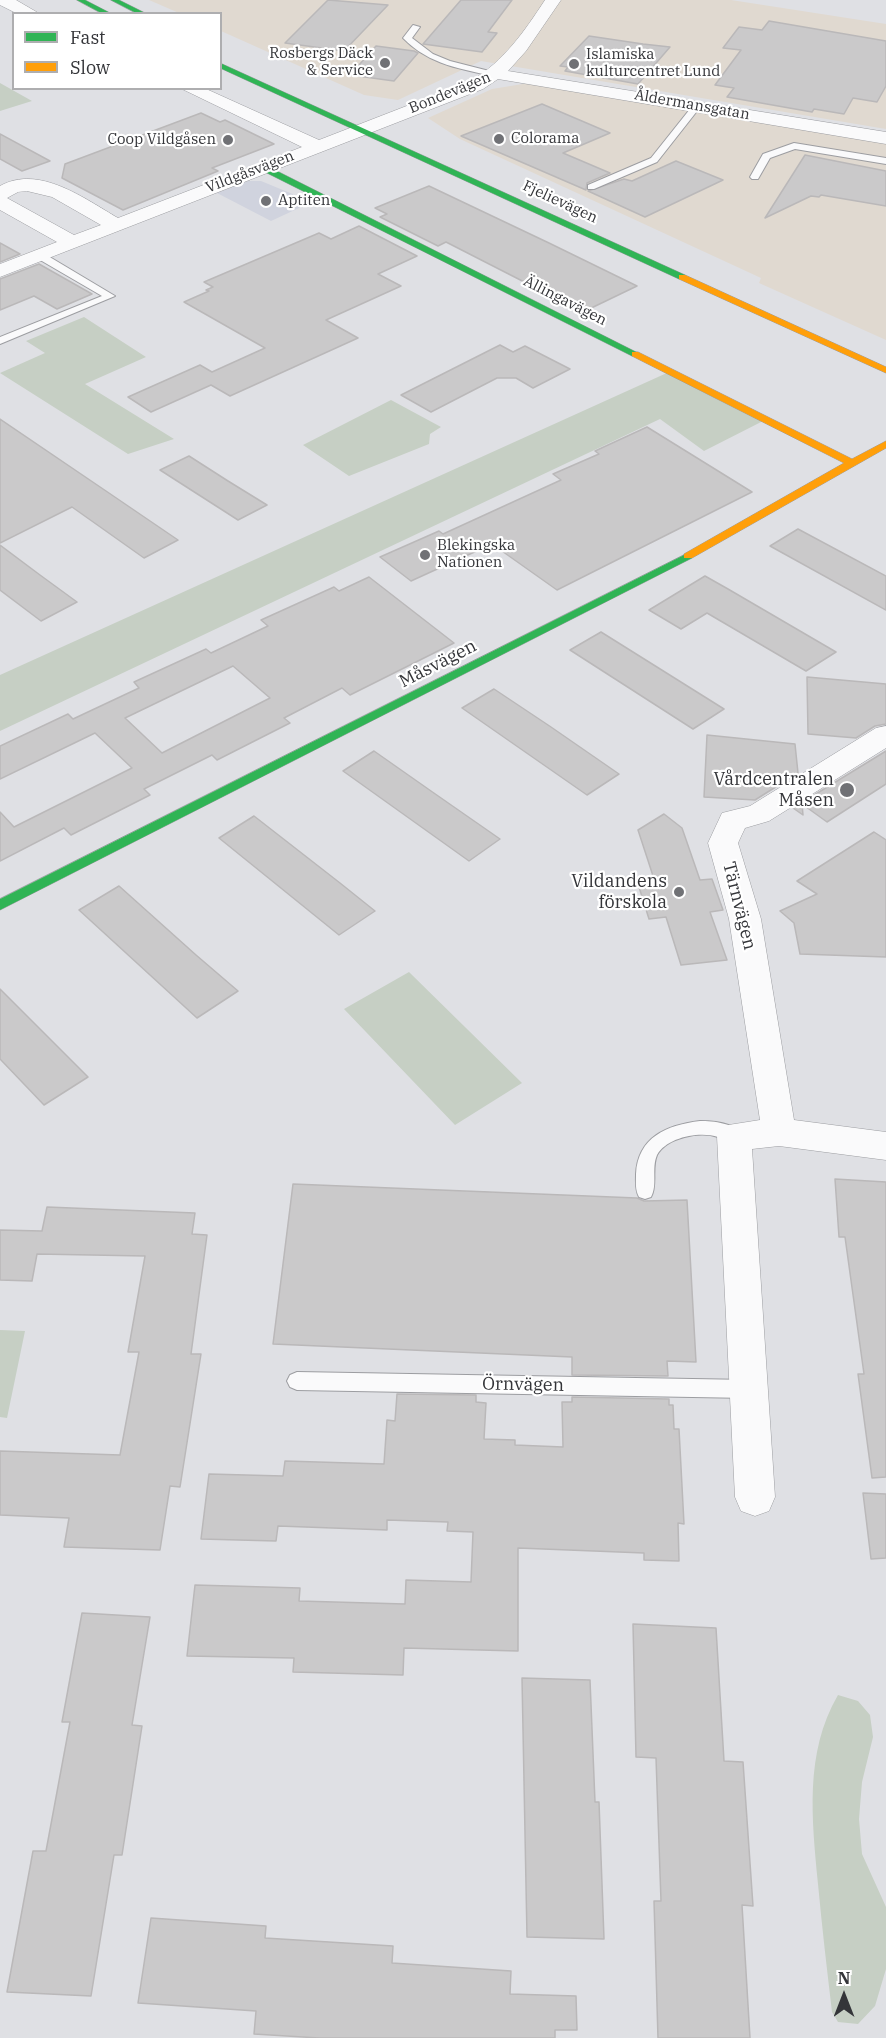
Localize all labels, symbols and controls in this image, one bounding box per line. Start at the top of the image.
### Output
legend [12,12,222,90]
text: Fast [70,26,105,49]
place label: Rosbergs Däck & Service [269,45,373,80]
place label: Islamiska kulturcentret Lund [586,46,720,81]
text: Slow [70,56,110,79]
marker: Rosbergs Däck & Service [378,56,392,70]
marker: Islamiska kulturcentret Lund [567,57,581,71]
street label: Bondevägen [406,68,494,118]
street label: Åldermansgatan [633,86,751,124]
place label: Colorama [511,130,579,148]
place label: Coop Vildgåsen [107,131,216,149]
marker: Colorama [492,132,506,146]
marker: Coop Vildgåsen [221,133,235,147]
street label: Vildgåsvägen [203,147,297,197]
street label: Fjelievägen [520,177,600,227]
place label: Aptiten [278,192,330,210]
marker: Aptiten [259,194,273,208]
street label: Ällingavägen [520,272,610,330]
place label: Blekingska Nationen [437,537,515,572]
marker: Blekingska Nationen [418,548,432,562]
street label: Måsvägen [396,635,480,693]
place label: Vårdcentralen Måsen [714,769,834,812]
marker: Vårdcentralen Måsen [838,781,856,799]
street label: Tärnvägen [718,860,760,952]
place label: Vildandens förskola [571,871,667,914]
marker: Vildandens förskola [672,885,686,899]
street label: Örnvägen [482,1373,564,1397]
north arrow [814,1966,874,2026]
text: N [838,1968,850,1988]

